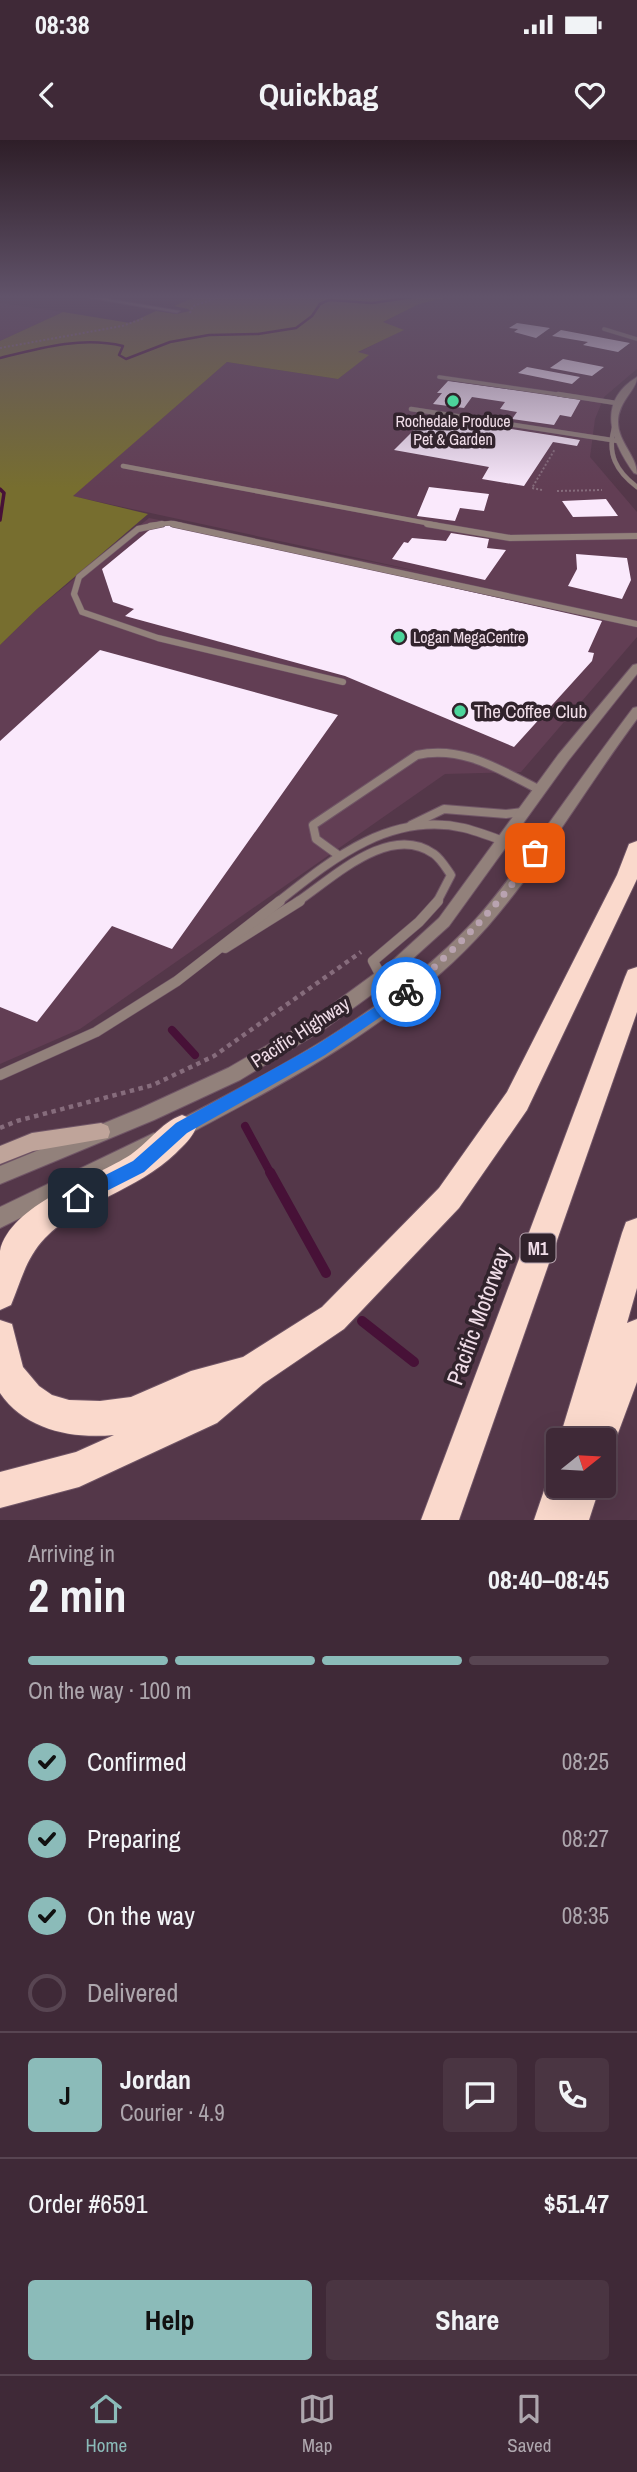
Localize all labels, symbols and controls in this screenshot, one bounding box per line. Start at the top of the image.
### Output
text: 08:38 [35,7,90,42]
text: Quickbag [259,73,378,116]
icon: back [28,76,66,114]
icon: heart [571,76,609,114]
marker: Rochedale Produce Pet & Garden [445,393,461,409]
place label: Rochedale Produce Pet & Garden [395,410,511,450]
place label: Logan MegaCentre [413,626,525,648]
marker: Logan MegaCentre [391,629,407,645]
place label: The Coffee Club [474,698,587,724]
marker: The Coffee Club [452,703,468,719]
pin [505,823,565,883]
icon: bag [516,834,554,872]
courier [371,957,441,1027]
icon: bike [387,973,425,1011]
street label: Pacific Highway [246,990,354,1074]
pin [48,1168,108,1228]
icon: home [59,1179,97,1217]
road number: M1 [520,1233,556,1262]
street label: Pacific Motorway [439,1242,517,1389]
north arrow [546,1428,616,1498]
map controls [546,1428,616,1498]
text: Arriving in [28,1538,115,1569]
text: 08:40–08:45 [488,1562,609,1597]
text: 2 min [28,1564,127,1626]
text: On the way · 100 m [28,1675,192,1706]
icon: check [28,1743,66,1781]
text: Confirmed [87,1744,187,1779]
text: 08:25 [562,1746,609,1777]
icon: check [28,1820,66,1858]
text: Preparing [87,1821,181,1856]
text: 08:27 [562,1823,609,1854]
icon: check [28,1897,66,1935]
text: On the way [87,1898,195,1933]
text: 08:35 [562,1900,609,1931]
text: Delivered [87,1975,178,2010]
button: chat [443,2058,517,2132]
button: phone [535,2058,609,2132]
text: Jordan [120,2062,191,2097]
text: J [59,2078,71,2113]
text: Courier · 4.9 [120,2097,225,2128]
text: Order #6591 [28,2186,148,2221]
text: $51.47 [544,2186,609,2221]
button: Help [28,2280,312,2360]
button: Share [326,2280,609,2360]
tab: Home [86,2390,127,2458]
tab: Map [298,2390,336,2458]
tab: Saved [507,2390,551,2458]

